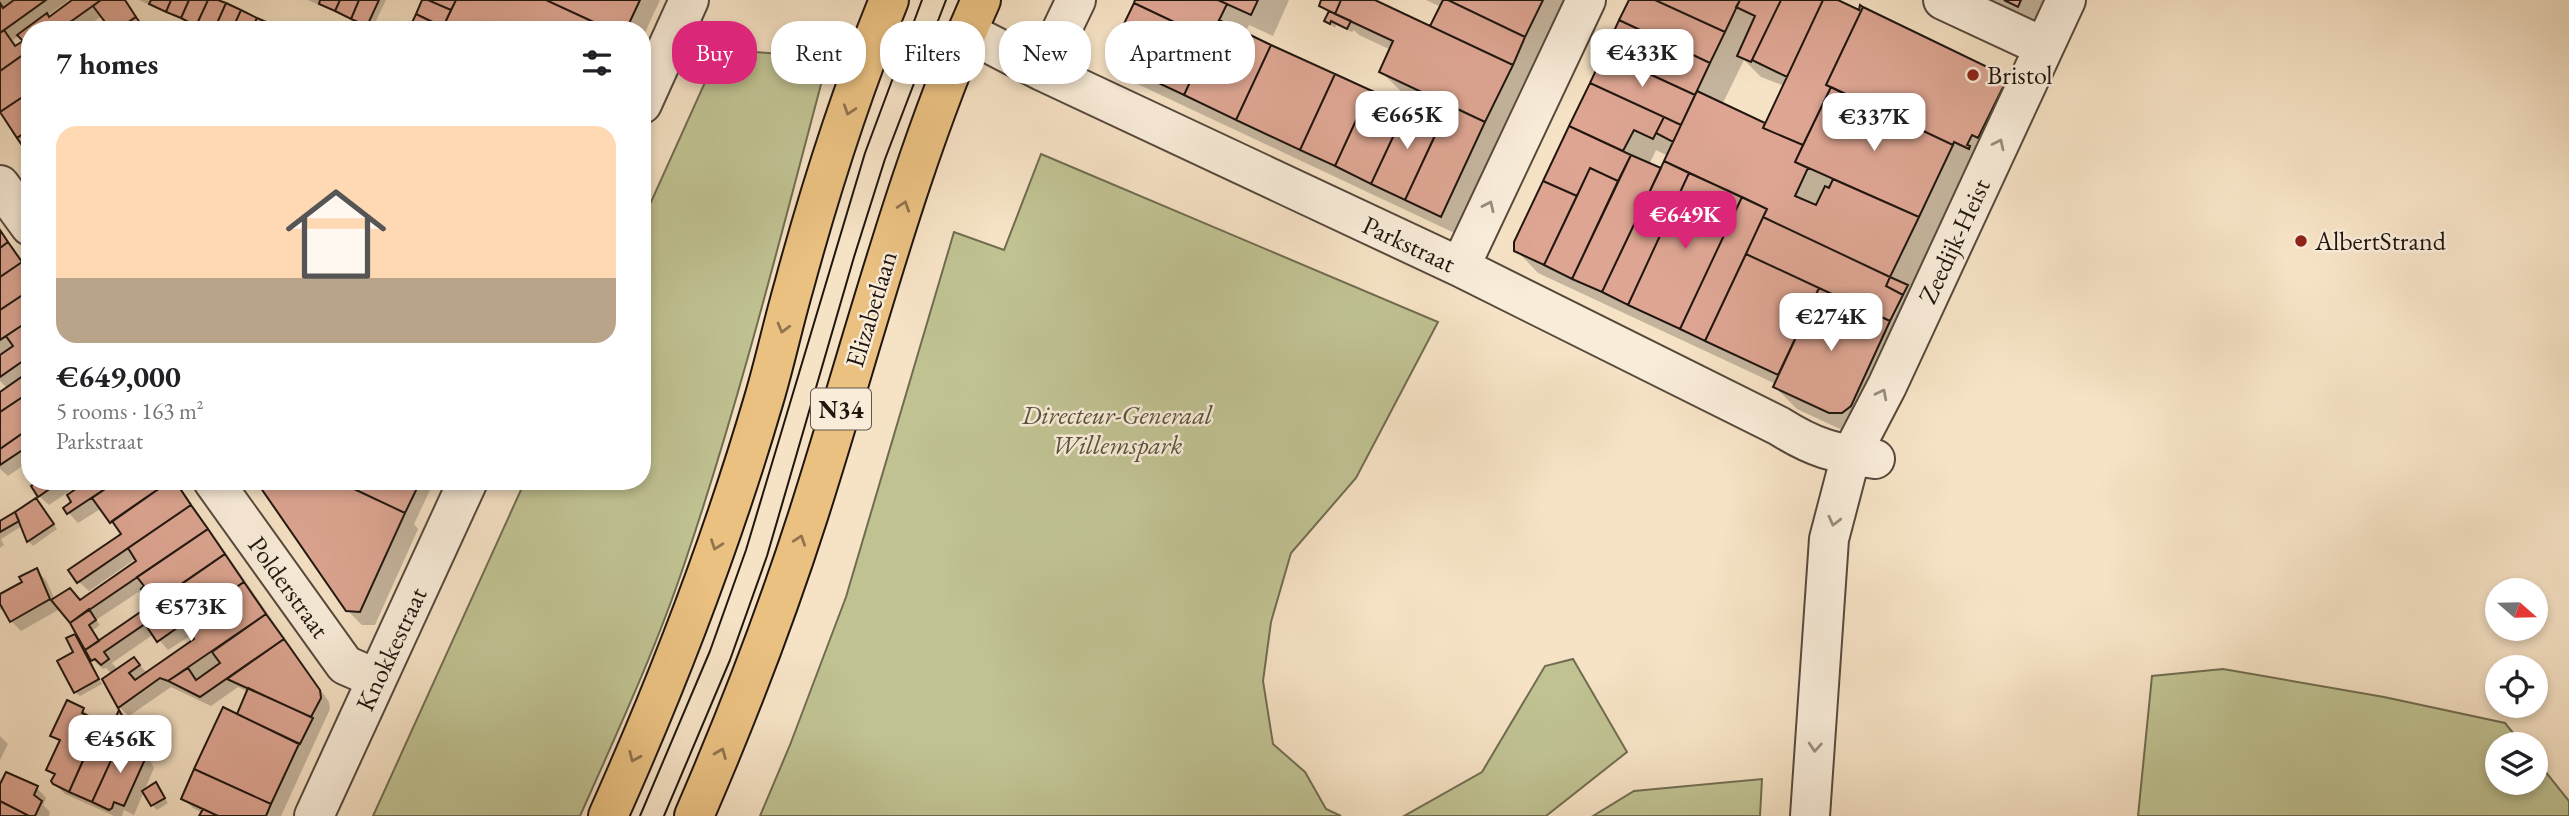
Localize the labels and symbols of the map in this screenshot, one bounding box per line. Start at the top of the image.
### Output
pin: €433K [1593,29,1691,89]
place label: Bristol [1987,58,2053,92]
marker: Bristol [1965,67,1981,83]
pin: €665K [1358,92,1456,151]
pin: €337K [1825,94,1923,153]
one-way arrow [843,103,857,116]
one-way arrow [1991,139,2005,151]
street label: Zeedijk-Heist [1910,173,1998,309]
pin: €649K [1636,191,1734,251]
one-way arrow [896,200,910,212]
one-way arrow [1481,201,1495,213]
street label: Parkstraat [1357,208,1461,280]
place label: AlbertStrand [2314,224,2447,258]
marker: AlbertStrand [2293,233,2309,249]
street label: Elizabetlaan [837,246,905,371]
pin: €274K [1782,294,1880,353]
one-way arrow [776,321,791,333]
road number: N34 [811,388,871,430]
one-way arrow [1874,389,1888,401]
park label: Directeur-Generaal Willemspark [1021,398,1213,462]
one-way arrow [1828,515,1842,527]
street label: Polderstraat [241,529,337,645]
one-way arrow [792,534,806,546]
one-way arrow [711,539,725,551]
north arrow [2485,578,2548,640]
street label: Knokkestraat [348,582,434,716]
pin: €573K [142,584,240,643]
pin: €456K [71,716,169,775]
one-way arrow [1808,742,1823,753]
one-way arrow [713,748,727,760]
one-way arrow [628,750,642,763]

